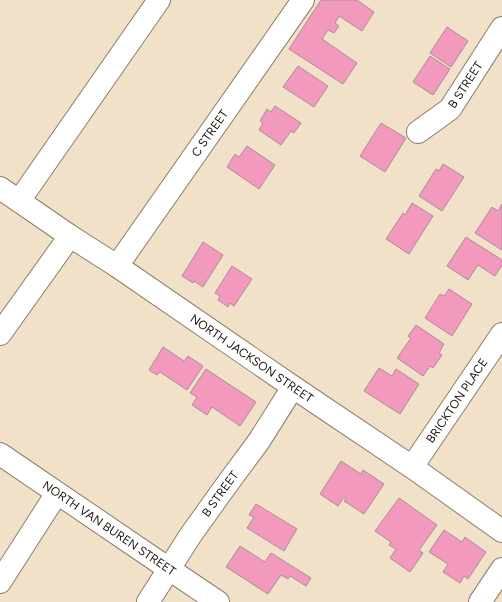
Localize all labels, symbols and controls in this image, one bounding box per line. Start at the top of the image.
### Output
street label: B STREET [445,59,486,111]
street label: C STREET [189,107,231,159]
street label: NORTH JACKSON STREET [187,311,316,406]
street label: BRICKTON PLACE [423,356,490,446]
street label: B STREET [199,468,241,519]
street label: NORTH VAN BUREN STREET [40,478,179,579]

